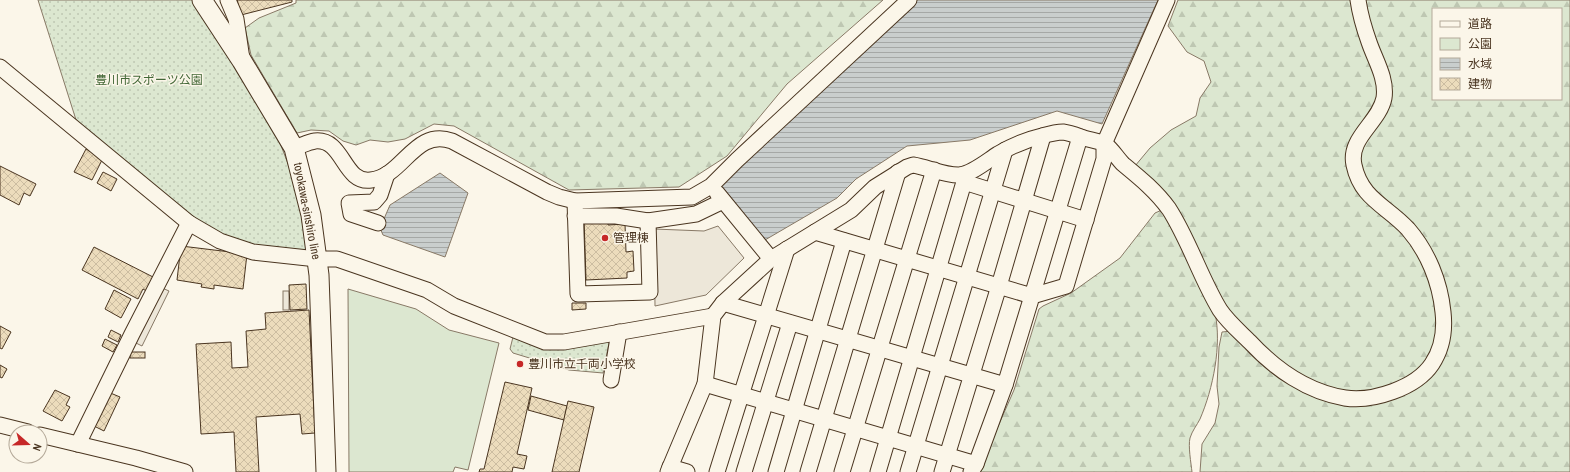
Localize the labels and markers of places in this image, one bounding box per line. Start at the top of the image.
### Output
place label: 管理棟 [613,230,649,246]
marker: 管理棟 [600,233,610,243]
place label: 豊川市立千両小学校 [528,356,636,372]
marker: 豊川市立千両小学校 [515,359,525,369]

